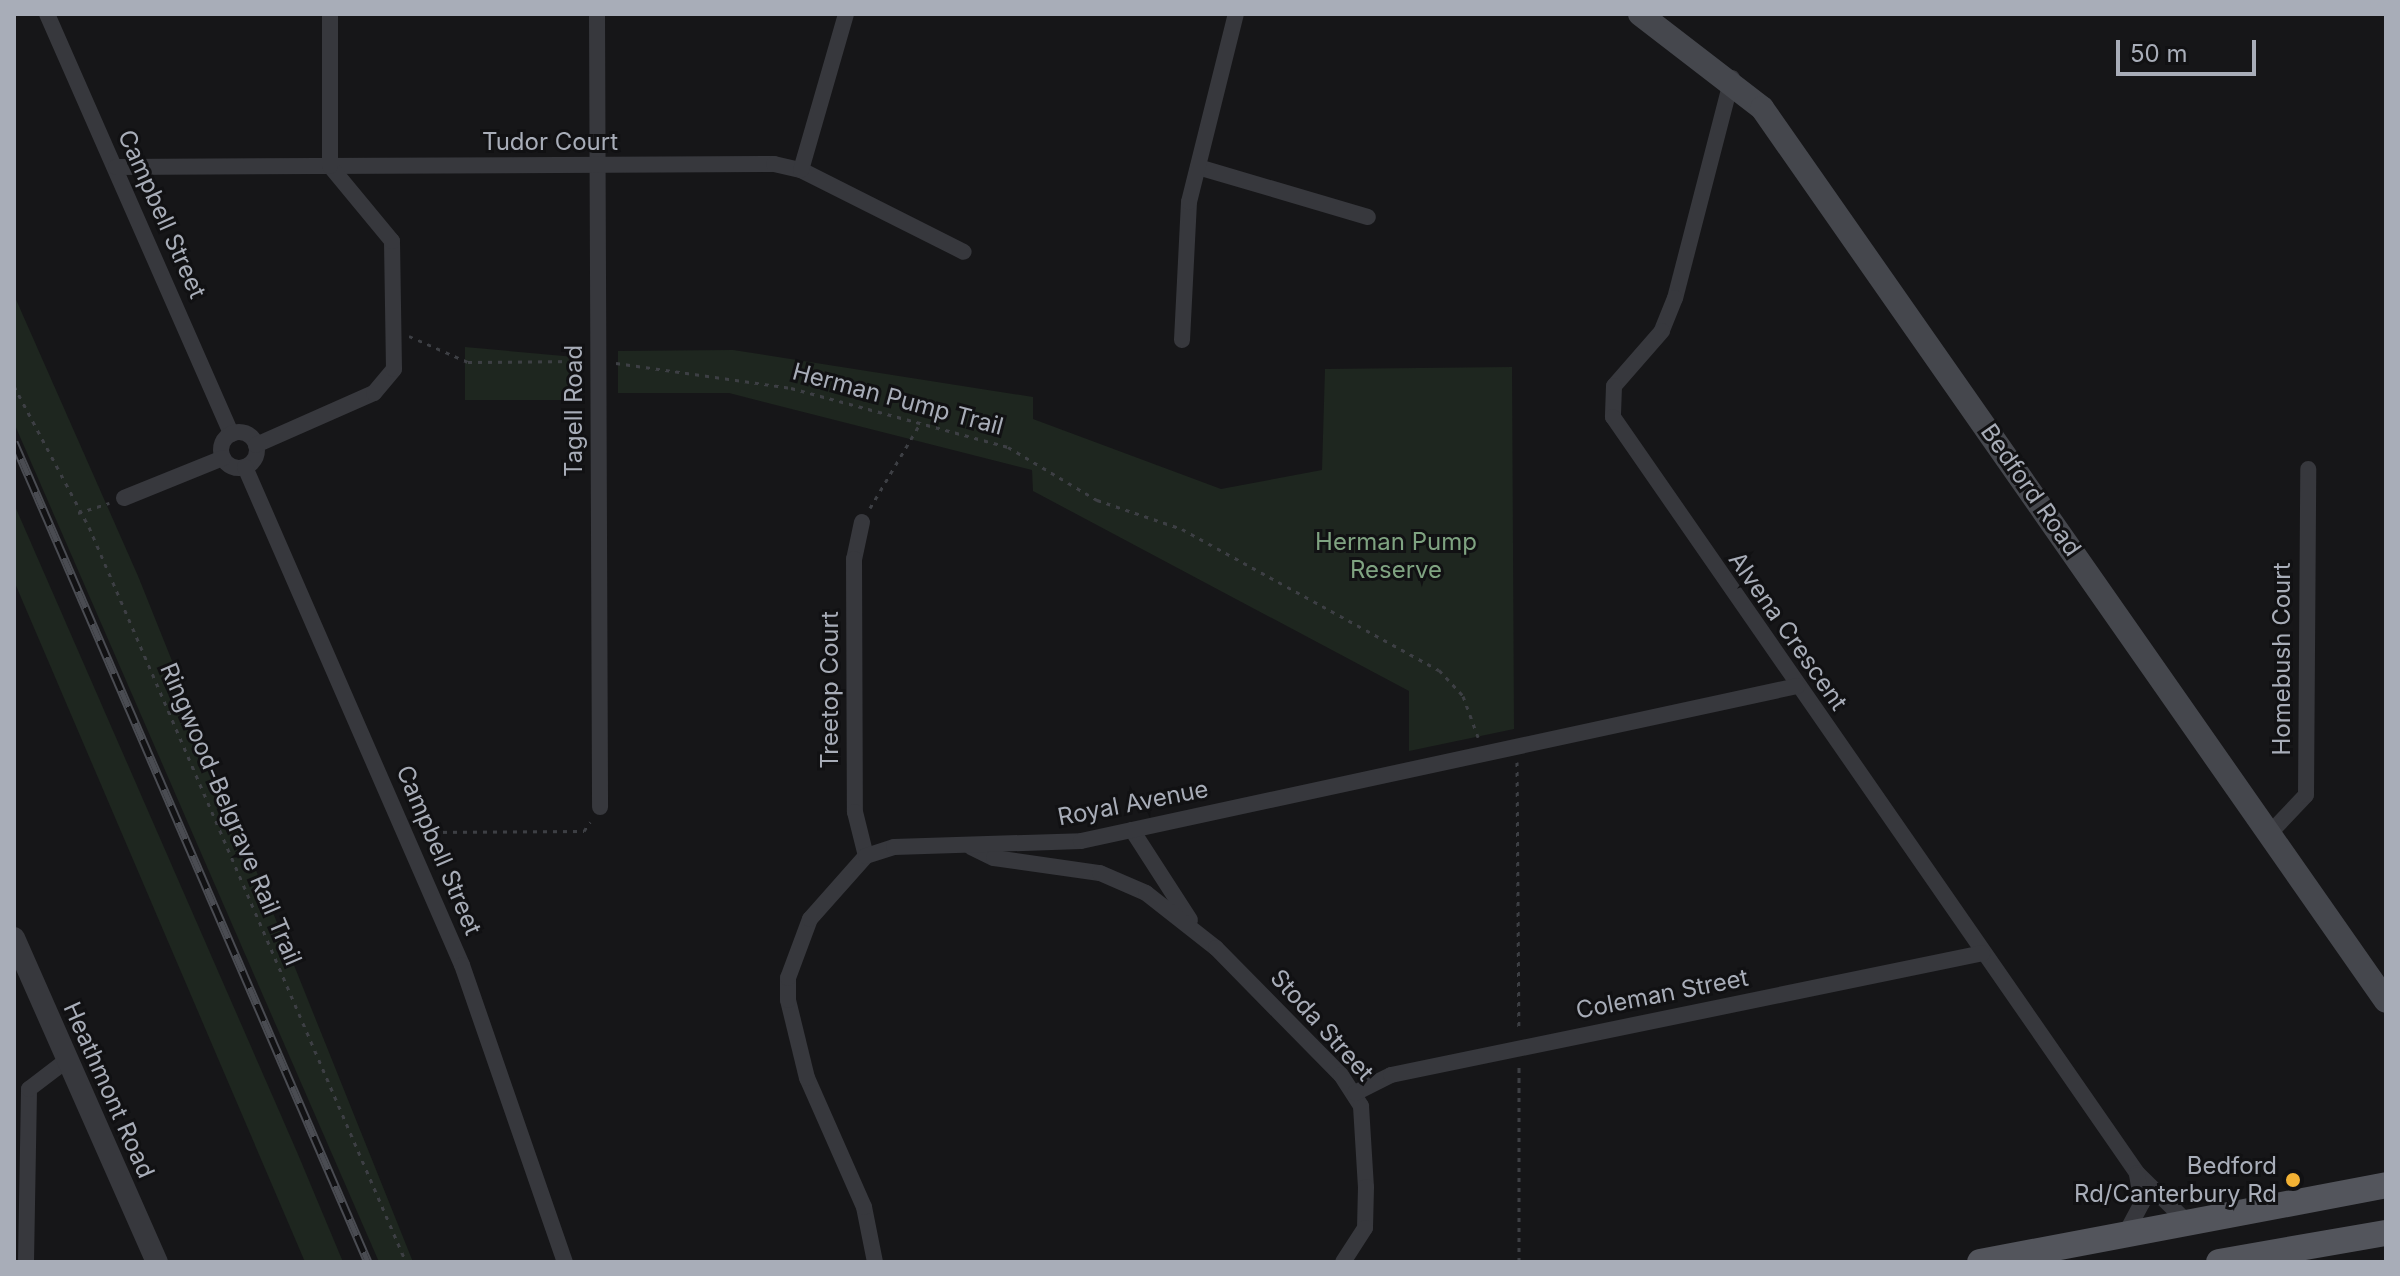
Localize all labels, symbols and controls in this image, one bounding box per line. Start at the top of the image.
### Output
scale bar [2120,24,2260,74]
text: 50 m [2130,39,2188,68]
street label: Campbell Street [112,125,212,303]
street label: Tudor Court [482,128,618,156]
street label: Tagell Road [560,345,588,477]
street label: Herman Pump Trail [790,357,1006,441]
street label: Bedford Road [1975,418,2087,562]
park label: Herman Pump Reserve [1315,528,1477,584]
street label: Alvena Crescent [1723,546,1853,716]
street label: Homebush Court [2268,562,2296,756]
street label: Treetop Court [816,611,844,769]
street label: Ringwood-Belgrave Rail Trail [154,659,308,969]
street label: Campbell Street [390,761,488,939]
street label: Royal Avenue [1055,774,1211,832]
street label: Stoda Street [1264,963,1380,1087]
street label: Coleman Street [1573,963,1751,1025]
street label: Heathmont Road [57,998,161,1182]
place label: Bedford Rd/Canterbury Rd [2074,1152,2277,1208]
marker: Bedford Rd/Canterbury Rd [2284,1171,2302,1189]

